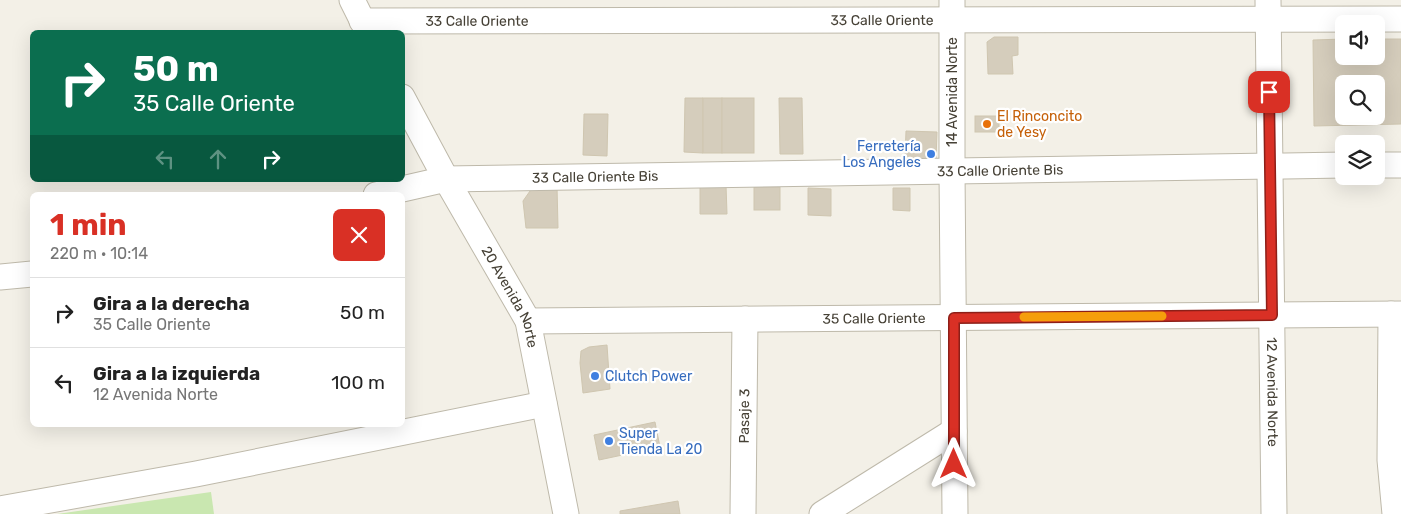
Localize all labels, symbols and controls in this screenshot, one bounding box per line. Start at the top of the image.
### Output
street label: 33 Calle Oriente [830,12,934,29]
street label: 33 Calle Oriente [425,13,529,30]
map controls [1335,15,1385,185]
button: sound [1335,15,1385,65]
street label: 14 Avenida Norte [944,37,961,147]
text: 50 m [133,48,219,90]
icon: right [50,50,115,115]
pin [1248,71,1290,113]
button: search [1335,75,1385,125]
icon: arrive [1255,78,1283,106]
text: 35 Calle Oriente [133,90,295,117]
place label: El Rinconcito de Yesy [997,108,1082,141]
marker: El Rinconcito de Yesy [981,118,993,130]
button: layers [1335,135,1385,185]
place label: Ferretería Los Angeles [843,138,921,171]
icon: left [151,145,179,173]
icon: ahead [204,145,232,173]
icon: right [257,145,285,173]
marker: Ferretería Los Angeles [925,148,937,160]
street label: 33 Calle Oriente Bis [937,161,1064,180]
street label: 33 Calle Oriente Bis [532,168,659,187]
text: 1 min [50,207,127,243]
button: close [333,209,385,261]
street label: 20 Avenida Norte [478,243,541,349]
text: 220 m · 10:14 [50,244,148,263]
text: Gira a la derecha [93,292,250,315]
icon: right [50,299,78,327]
text: 50 m [340,301,385,324]
street label: 35 Calle Oriente [822,310,926,328]
text: 35 Calle Oriente [93,315,211,334]
street label: 12 Avenida Norte [1263,337,1281,447]
text: Gira a la izquierda [93,362,260,385]
place label: Clutch Power [605,368,693,385]
icon: left [50,369,78,397]
marker: Clutch Power [589,370,601,382]
text: 100 m [331,371,385,394]
text: 12 Avenida Norte [93,385,218,404]
street label: Pasaje 3 [736,388,753,444]
place label: Super Tienda La 20 [619,425,703,458]
marker: Super Tienda La 20 [603,435,615,447]
position arrow [927,437,979,489]

